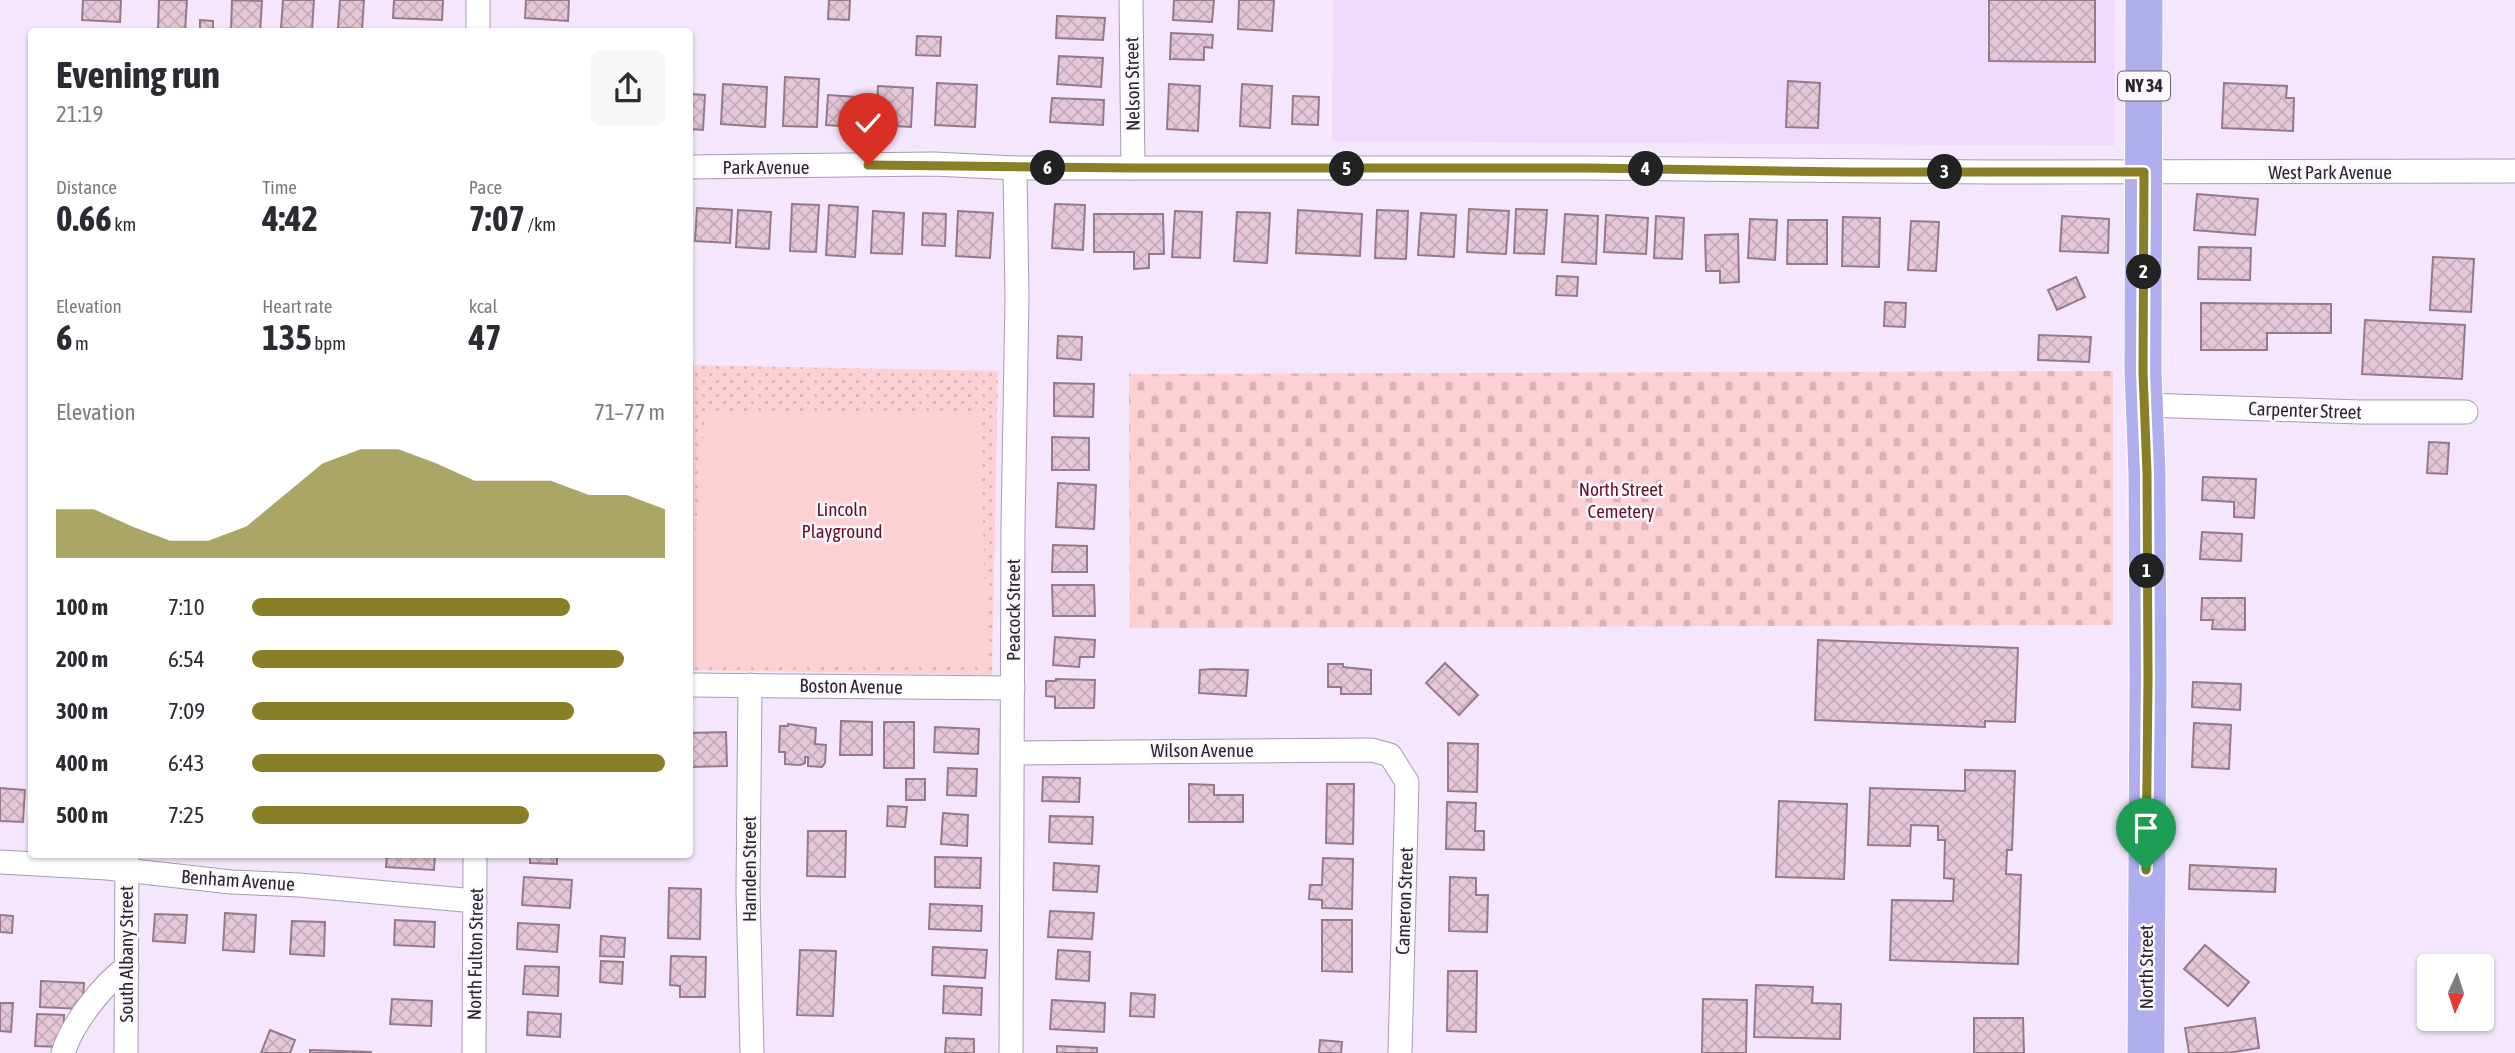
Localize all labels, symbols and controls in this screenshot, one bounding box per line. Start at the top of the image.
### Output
street label: Nelson Street [1120,37,1144,131]
button: share [591,51,665,125]
text: Evening run [56,53,220,96]
road number: NY 34 [2118,72,2170,100]
pin [838,93,898,165]
text: 21:19 [56,101,103,127]
icon: check [849,104,887,142]
pin: 6 [1030,150,1066,186]
pin: 5 [1330,152,1364,186]
pin: 4 [1628,152,1664,186]
pin: 3 [1927,154,1962,190]
street label: Park Avenue [723,156,809,178]
text: 6 [1043,156,1052,178]
text: 5 [1342,157,1351,179]
text: 4 [1641,157,1650,179]
text: 3 [1940,160,1949,182]
street label: West Park Avenue [2268,161,2392,183]
text: Distance [56,176,117,198]
text: Time [262,176,297,198]
text: Pace [469,176,502,198]
text: 0.66 [56,198,112,238]
text: 4:42 [262,198,318,238]
text: 7:07 [469,198,525,238]
text: km [112,213,136,235]
text: /km [525,213,556,235]
pin: 2 [2126,254,2162,290]
text: 2 [2139,260,2148,282]
text: Elevation [56,295,122,317]
text: Heart rate [262,295,332,317]
text: kcal [469,295,498,317]
text: 6 [56,317,72,357]
text: 135 [262,317,312,357]
text: 47 [469,317,502,357]
text: m [72,332,89,354]
text: bpm [312,332,346,354]
street label: Carpenter Street [2248,397,2362,423]
text: Elevation [56,399,136,425]
text: 71–77 m [594,399,665,425]
park label: North Street Cemetery [1579,478,1663,522]
park label: Lincoln Playground [801,498,883,542]
pin: 1 [2130,554,2164,588]
street label: Peacock Street [1002,559,1024,661]
text: 1 [2142,559,2151,581]
text: 100 m [56,594,108,620]
text: 7:10 [168,594,205,620]
text: 200 m [56,646,108,672]
text: 6:54 [168,646,205,672]
street label: Boston Avenue [799,674,903,698]
text: 300 m [56,698,108,724]
text: 7:09 [168,698,205,724]
street label: Wilson Avenue [1150,739,1254,761]
text: 400 m [56,750,108,776]
text: 6:43 [168,750,205,776]
pin [2116,798,2176,870]
text: 500 m [56,802,108,828]
text: 7:25 [168,802,205,828]
icon: arrive [2127,809,2165,847]
street label: Harnden Street [738,816,760,922]
street label: Cameron Street [1391,847,1417,955]
street label: Benham Avenue [180,865,296,895]
street label: South Albany Street [115,886,137,1022]
street label: North Fulton Street [463,888,487,1020]
street label: North Street [2135,925,2157,1009]
north arrow [2417,954,2494,1031]
map controls [2417,954,2494,1031]

